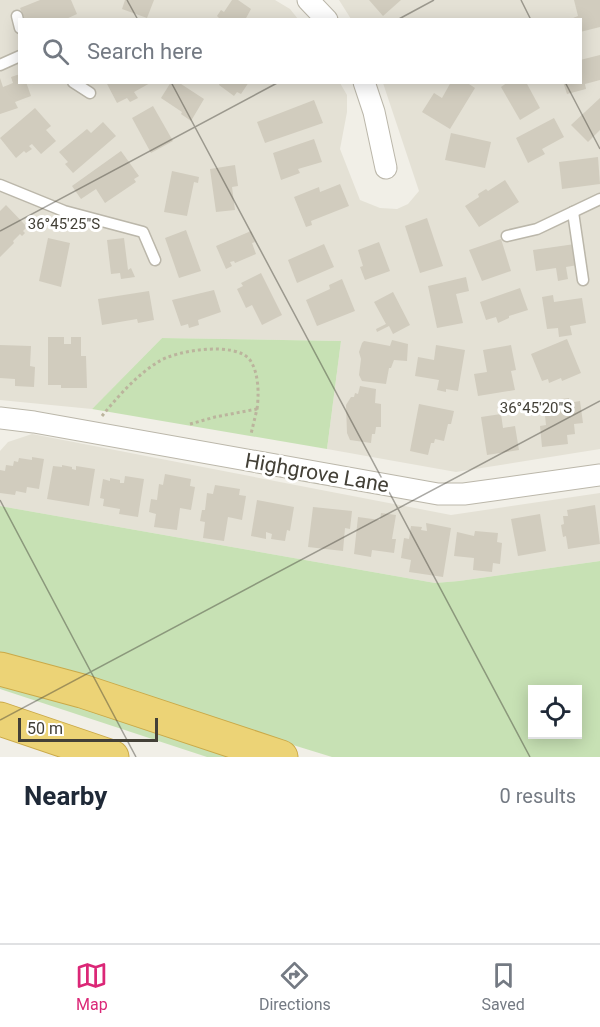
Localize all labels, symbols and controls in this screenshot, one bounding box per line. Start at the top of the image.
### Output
search box [18,18,582,84]
icon: search [39,35,72,68]
text: Search here [87,39,203,64]
text: 36°45'25"S [28,215,100,233]
text: 36°45'20"S [500,399,572,417]
street label: Highgrove Lane [243,449,391,497]
map controls [528,685,582,739]
button: locate [528,685,582,739]
scale bar [18,715,158,742]
text: 50 m [27,719,63,738]
text: Nearby [24,781,107,811]
text: 0 results [500,784,576,808]
tab: Map [75,959,108,1014]
tab: Directions [259,959,331,1014]
tab: Saved [481,959,525,1014]

